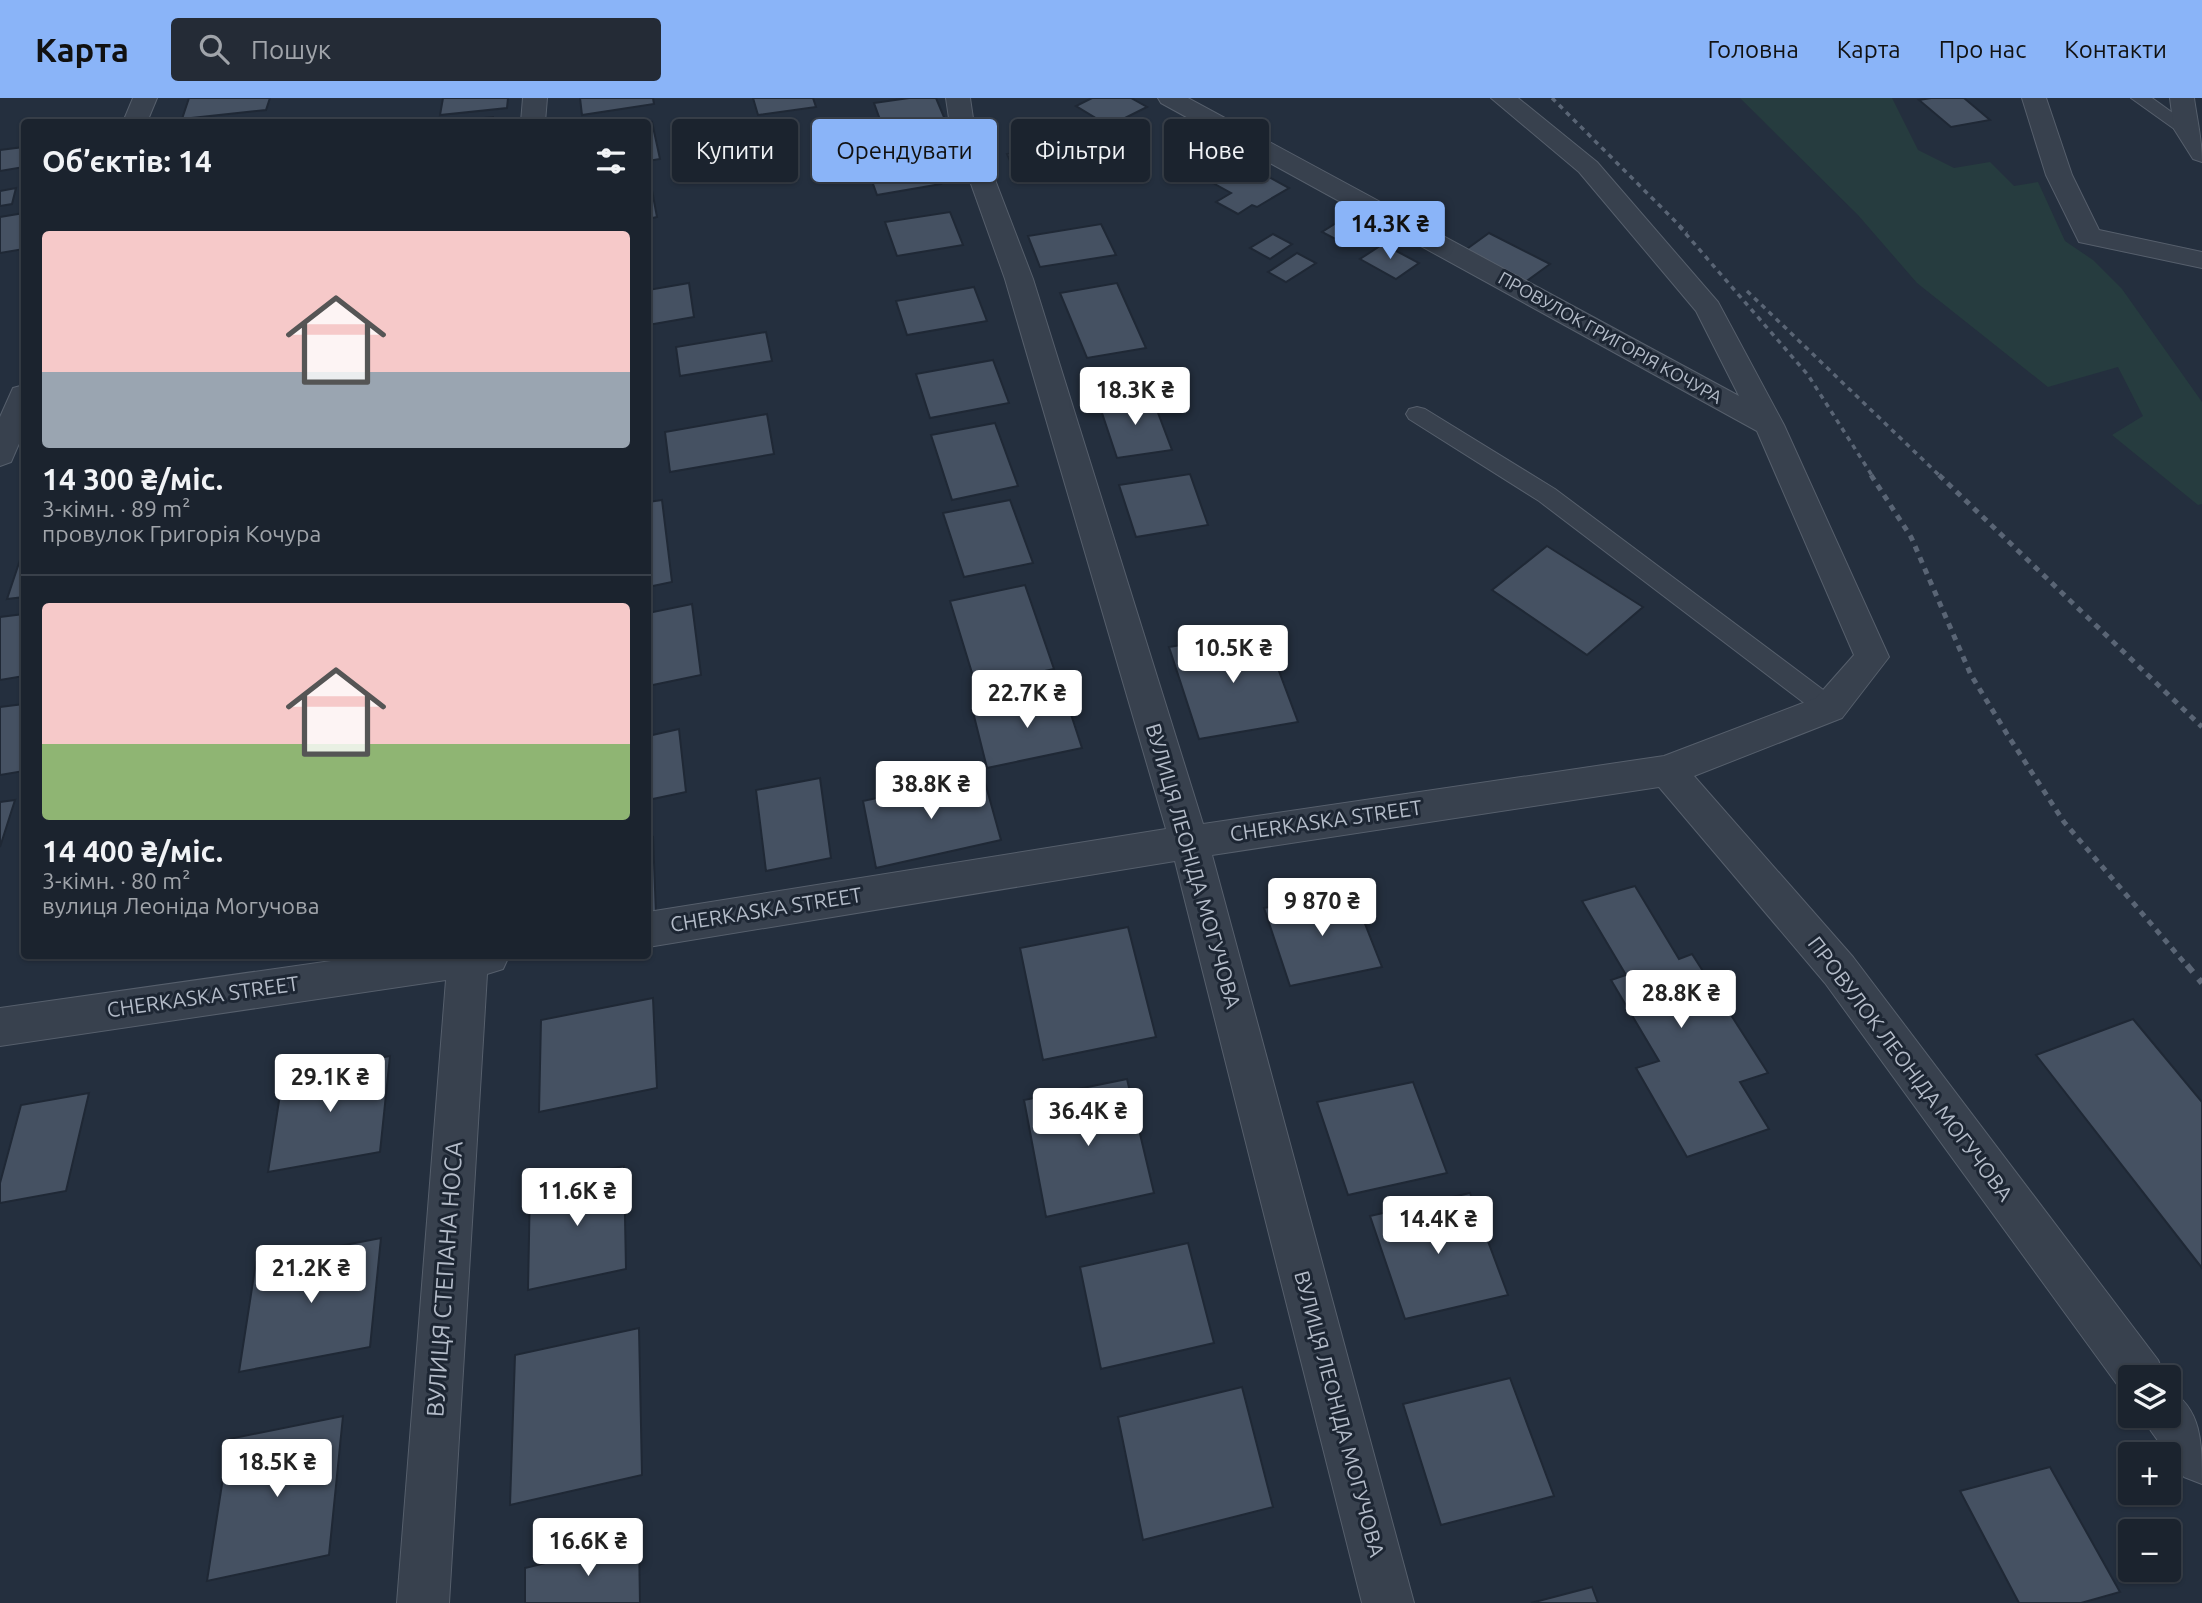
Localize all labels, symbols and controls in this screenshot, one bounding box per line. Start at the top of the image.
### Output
search box [171,18,661,81]
icon: search [195,30,233,68]
text: Карта [35,31,129,68]
text: Пошук [251,35,331,64]
text: Головна [1707,36,1799,63]
text: Карта [1837,36,1901,63]
text: Про нас [1939,36,2026,63]
text: Контакти [2064,36,2167,63]
chip: Купити [672,119,798,182]
chip: Орендувати [812,119,997,182]
chip: Фільтри [1011,119,1150,182]
chip: Нове [1164,119,1269,182]
icon: filters [592,142,630,180]
text: Об’єктів: 14 [42,144,212,178]
pin: 14.3K ₴ [1325,202,1455,261]
text: 14.3K ₴ [1351,211,1429,236]
street label: ПРОВУЛОК ГРИГОРІЯ КОЧУРА [1495,267,1726,407]
icon: home [273,277,399,403]
pin: 18.3K ₴ [1070,368,1200,427]
text: 18.3K ₴ [1096,377,1174,402]
text: 14 300 ₴/міс. [42,462,223,496]
text: 3-кімн. · 89 m² [42,496,190,521]
text: провулок Григорія Кочура [42,521,321,546]
pin: 10.5K ₴ [1168,626,1298,685]
text: 10.5K ₴ [1194,635,1272,660]
icon: home [273,649,399,775]
pin: 22.7K ₴ [962,670,1092,730]
text: 22.7K ₴ [988,680,1066,705]
street label: ВУЛИЦЯ ЛЕОНІДА МОГУЧОВА [1142,721,1246,1011]
pin: 38.8K ₴ [866,762,996,821]
text: 38.8K ₴ [892,771,970,796]
street label: CHERKASKA STREET [1228,795,1424,845]
text: 14 400 ₴/міс. [42,834,223,868]
text: 3-кімн. · 80 m² [42,868,190,893]
pin: 9 870 ₴ [1257,878,1387,938]
street label: CHERKASKA STREET [668,882,864,936]
text: 9 870 ₴ [1284,888,1360,913]
text: вулиця Леоніда Могучова [42,893,319,918]
street label: ПРОВУЛОК ЛЕОНІДА МОГУЧОВА [1803,931,2018,1206]
pin: 28.8K ₴ [1616,970,1746,1030]
street label: CHERKASKA STREET [105,971,301,1021]
text: 28.8K ₴ [1642,980,1720,1005]
pin: 29.1K ₴ [265,1054,395,1114]
text: 29.1K ₴ [291,1064,369,1089]
pin: 36.4K ₴ [1023,1088,1153,1148]
text: 36.4K ₴ [1049,1098,1127,1123]
street label: ВУЛИЦЯ СТЕПАНА НОСА [421,1140,468,1418]
pin: 11.6K ₴ [512,1168,642,1228]
text: 11.6K ₴ [538,1178,616,1203]
pin: 14.4K ₴ [1373,1196,1503,1256]
text: 14.4K ₴ [1399,1206,1477,1231]
pin: 21.2K ₴ [246,1246,376,1305]
text: 21.2K ₴ [272,1255,350,1280]
street label: ВУЛИЦЯ ЛЕОНІДА МОГУЧОВА [1290,1268,1390,1560]
map controls [2118,1365,2181,1582]
button: layers [2118,1365,2181,1428]
pin: 18.5K ₴ [212,1440,342,1499]
button: + [2118,1442,2181,1505]
text: 18.5K ₴ [238,1449,316,1474]
pin: 16.6K ₴ [523,1518,653,1578]
button: − [2118,1519,2181,1582]
text: 16.6K ₴ [549,1528,627,1553]

